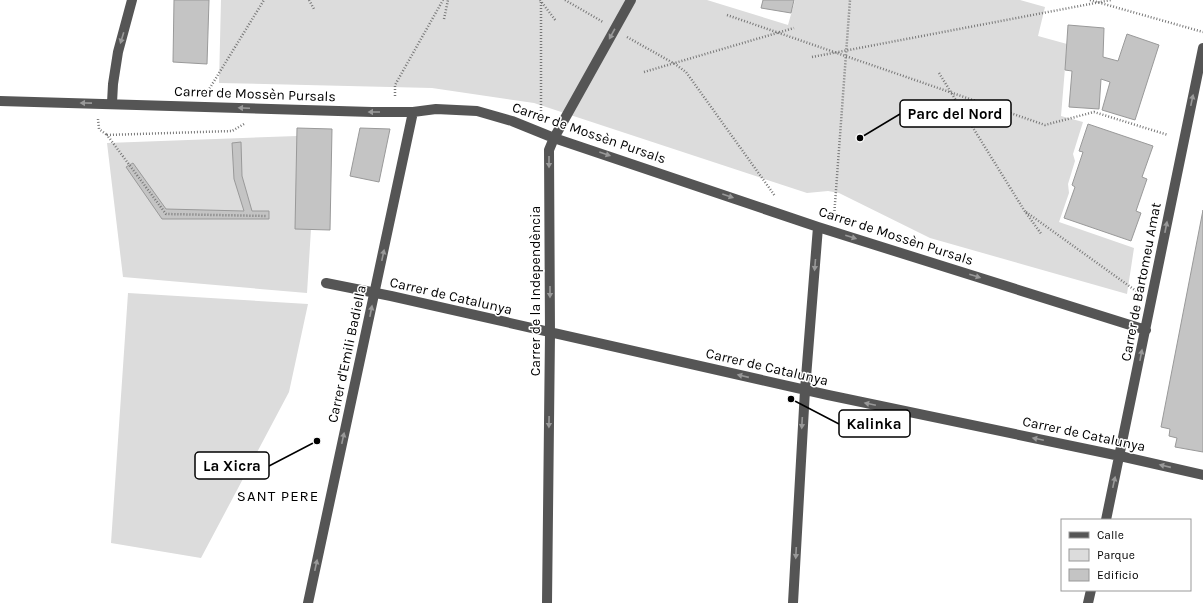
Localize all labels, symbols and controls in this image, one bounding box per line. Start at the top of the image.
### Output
one-way arrow [609,28,616,40]
one-way arrow [119,32,125,44]
street label: Carrer de Mossèn Pursals [174,83,336,105]
one-way arrow [1190,94,1196,106]
street label: Carrer de Mossèn Pursals [510,99,668,167]
one-way arrow [79,100,92,106]
callout: Parc del Nord [900,100,1011,127]
one-way arrow [238,104,250,111]
text: Parc del Nord [908,105,1002,123]
one-way arrow [367,109,380,115]
one-way arrow [599,152,611,158]
one-way arrow [546,156,552,169]
one-way arrow [722,193,734,199]
street label: Carrer de Bartomeu Amat [1117,201,1165,363]
street label: Carrer de Mossèn Pursals [817,203,975,269]
street label: Carrer de la Independència [527,206,544,376]
one-way arrow [1164,221,1170,233]
one-way arrow [846,234,858,240]
one-way arrow [380,249,386,261]
one-way arrow [812,259,819,271]
one-way arrow [970,273,982,279]
street label: Carrer de Catalunya [388,274,514,318]
street label: Carrer d'Emili Badiella [324,284,370,424]
one-way arrow [547,286,553,299]
one-way arrow [368,305,374,317]
street label: Carrer de Catalunya [704,345,830,389]
one-way arrow [1138,348,1144,361]
one-way arrow [736,372,749,378]
one-way arrow [863,400,876,406]
callout: Kalinka [839,410,910,437]
street label: Carrer de Catalunya [1021,413,1147,455]
text: Kalinka [846,415,902,433]
one-way arrow [546,416,552,429]
one-way arrow [799,417,806,429]
one-way arrow [341,432,347,444]
one-way arrow [1032,435,1044,441]
callout: La Xicra [195,452,269,479]
text: La Xicra [203,457,261,475]
one-way arrow [1159,463,1171,469]
one-way arrow [1112,476,1118,488]
district label: SANT PERE [237,487,319,505]
legend [1061,519,1191,591]
text: Calle [1097,528,1124,542]
one-way arrow [792,547,799,559]
text: Parque [1097,548,1135,562]
one-way arrow [314,559,320,571]
text: Edificio [1097,568,1138,582]

